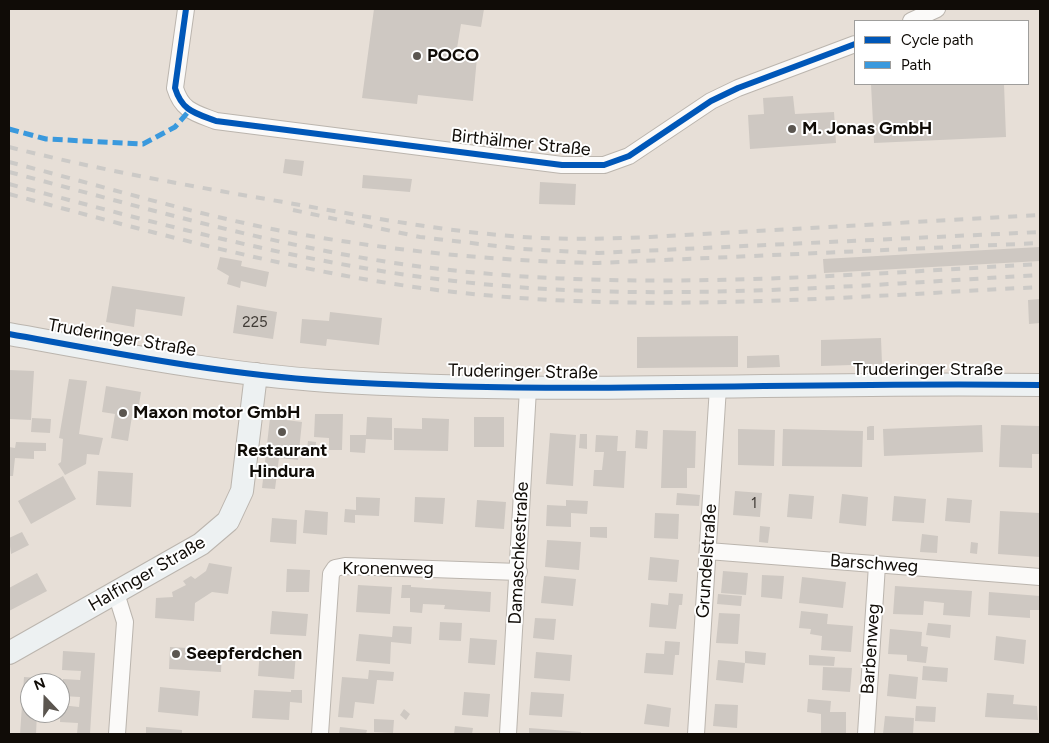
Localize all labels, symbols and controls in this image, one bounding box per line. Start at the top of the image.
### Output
legend [854,20,1029,85]
text: Cycle path [901,31,973,49]
place label: POCO [427,45,479,67]
marker: POCO [411,50,423,62]
text: Path [901,56,931,74]
place label: M. Jonas GmbH [802,118,932,140]
marker: M. Jonas GmbH [786,123,798,135]
street label: Birthälmer Straße [450,125,592,161]
street label: Truderinger Straße [46,314,198,362]
house number: 225 [242,314,268,332]
street label: Truderinger Straße [853,359,1003,381]
street label: Truderinger Straße [448,360,598,384]
place label: Maxon motor GmbH [133,402,300,424]
marker: Maxon motor GmbH [117,407,129,419]
marker: Restaurant Hindura [276,426,288,438]
place label: Restaurant Hindura [237,440,327,482]
street label: Damaschkestraße [504,481,534,625]
house number: 1 [751,495,757,513]
street label: Grundelstraße [692,503,722,619]
street label: Halfinger Straße [85,532,209,616]
street label: Barschweg [829,550,919,578]
street label: Kronenweg [342,558,434,580]
street label: Barbenweg [857,603,885,695]
place label: Seepferdchen [186,643,302,665]
marker: Seepferdchen [170,648,182,660]
north arrow [20,673,70,723]
text: N [32,675,48,694]

